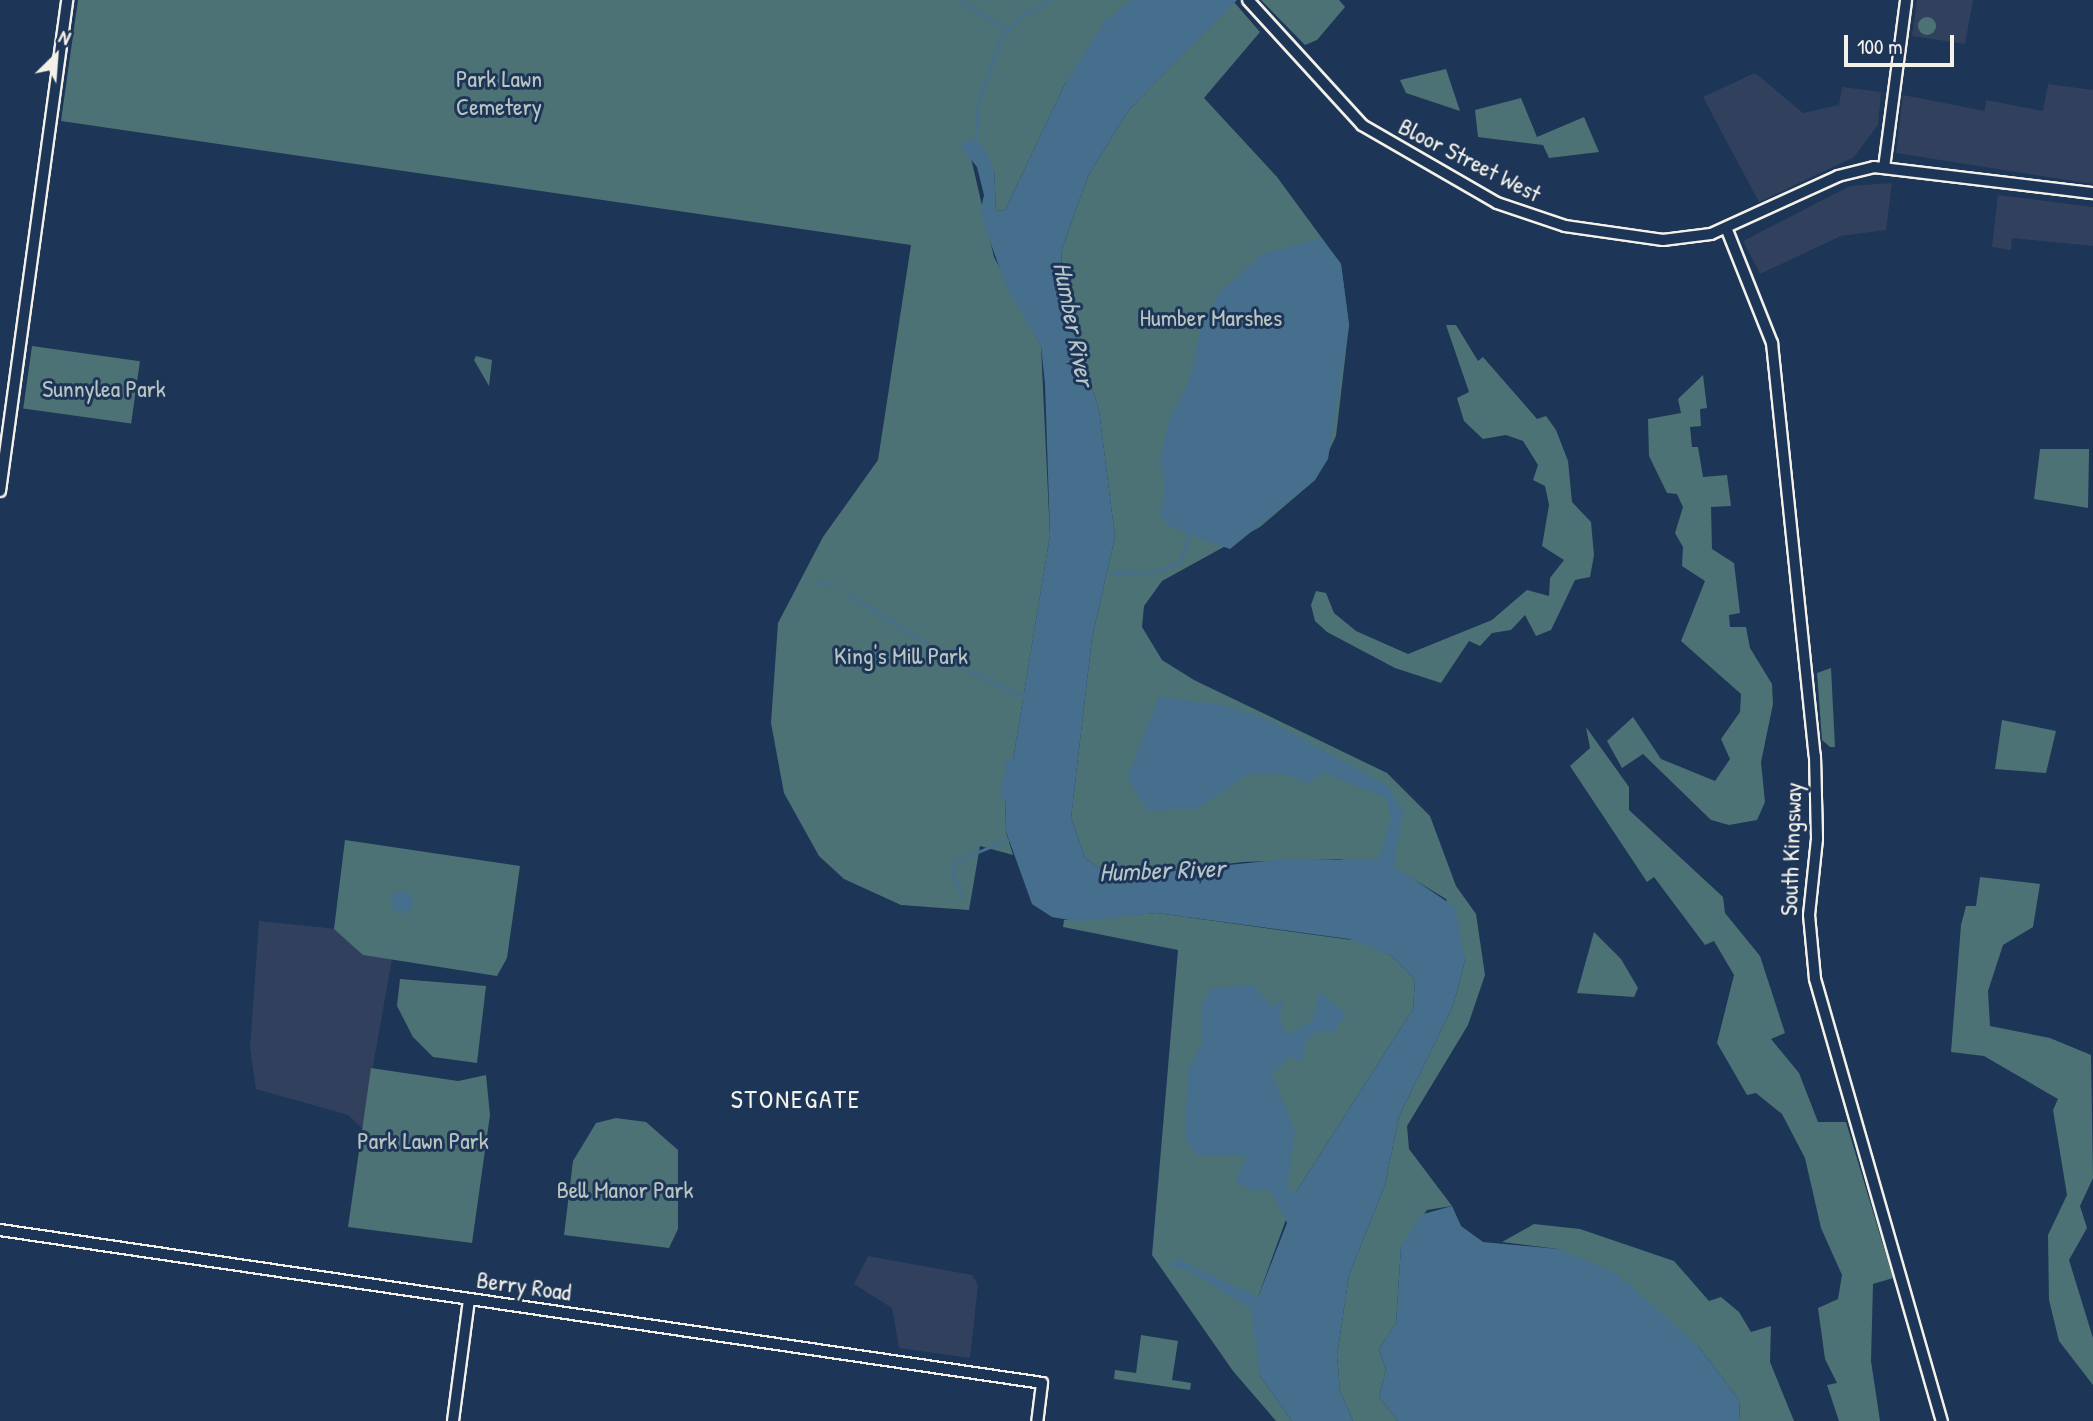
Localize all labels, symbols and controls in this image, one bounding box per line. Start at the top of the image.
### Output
north arrow [21,21,91,91]
scale bar [1848,21,1958,65]
text: N [55,23,75,51]
text: 100 m [1857,32,1903,61]
park label: Park Lawn Cemetery [456,65,542,121]
street label: Bloor Street West [1394,112,1546,208]
water label: Humber River [1047,259,1101,389]
park label: Humber Marshes [1140,304,1282,332]
park label: Sunnylea Park [42,375,166,403]
park label: King's Mill Park [834,642,968,670]
street label: South Kingsway [1774,782,1808,916]
water label: Humber River [1099,852,1225,888]
district label: STONEGATE [732,1083,860,1115]
park label: Park Lawn Park [357,1127,489,1155]
park label: Bell Manor Park [557,1176,693,1204]
street label: Berry Road [475,1265,573,1307]

